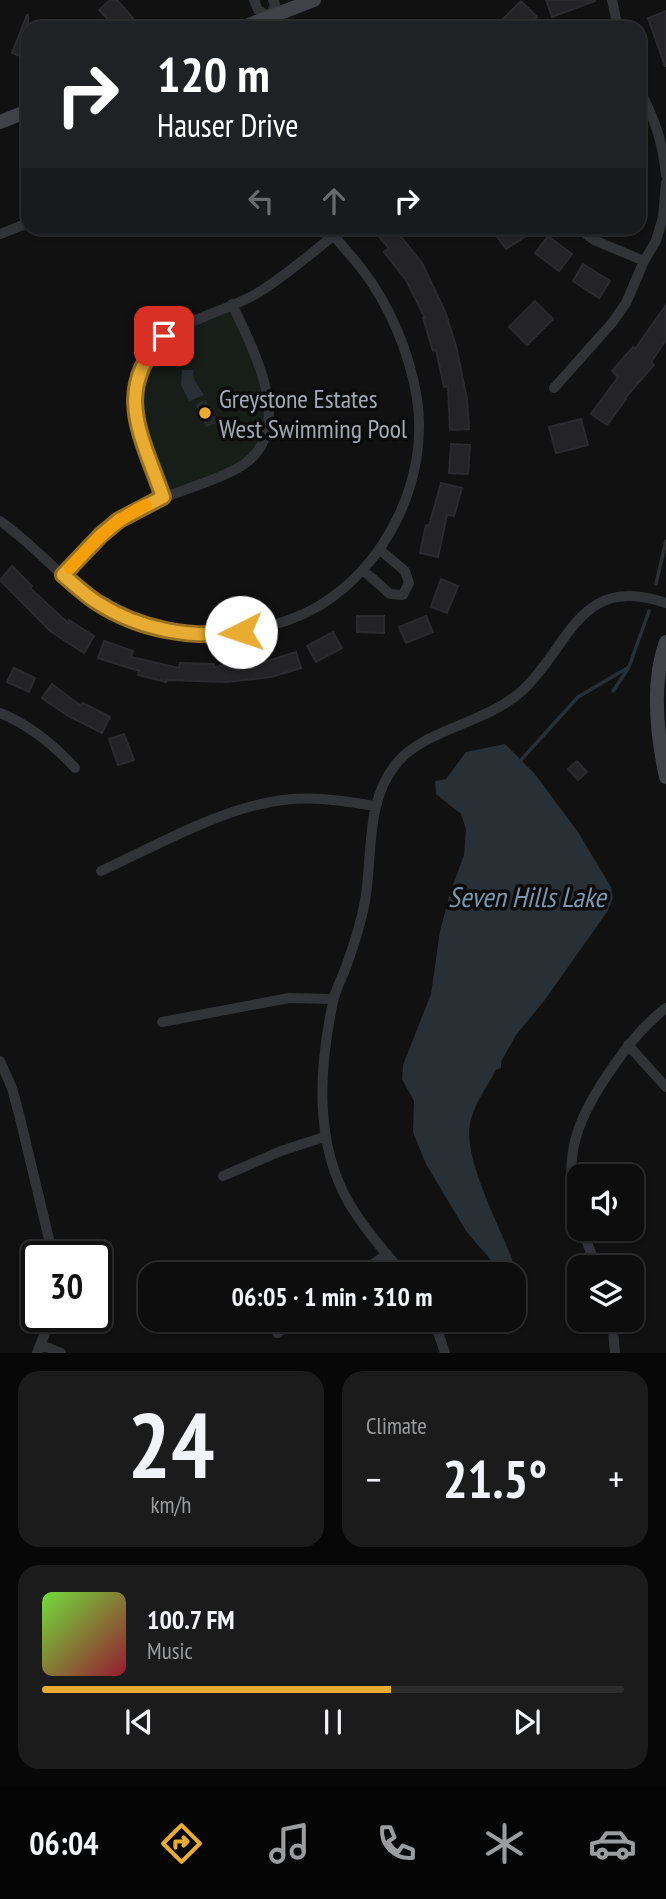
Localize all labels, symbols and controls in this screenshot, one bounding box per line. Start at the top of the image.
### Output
text: 120 m [157,42,270,106]
icon: right [42,49,133,140]
text: Hauser Drive [157,104,299,146]
icon: left [242,182,280,220]
icon: ahead [315,182,353,220]
icon: right [388,182,426,220]
pin [134,306,194,366]
icon: arrive [145,317,183,355]
place label: Greystone Estates West Swimming Pool [219,382,407,445]
marker: Greystone Estates West Swimming Pool [197,405,213,421]
position arrow [204,595,278,669]
water label: Seven Hills Lake [448,878,608,915]
map controls [567,1164,644,1332]
button: sound [567,1164,644,1241]
speed limit sign: 30 [21,1241,112,1332]
button: layers [567,1255,644,1332]
text: 06:05 · 1 min · 310 m [232,1280,432,1313]
text: 24 [128,1385,215,1503]
text: Climate [366,1411,427,1440]
text: 21.5° [443,1445,547,1512]
text: − [366,1454,382,1503]
text: + [608,1454,624,1503]
text: km/h [151,1490,191,1519]
text: 100.7 FM [147,1603,235,1636]
text: Music [147,1636,193,1665]
icon: previous [120,1703,158,1741]
icon: pause [314,1703,352,1741]
icon: next [508,1703,546,1741]
icon: directions [157,1819,206,1868]
icon: music [265,1819,314,1868]
icon: phone [372,1819,421,1868]
icon: climate [480,1819,529,1868]
icon: car [588,1819,637,1868]
text: 06:04 [29,1822,99,1864]

